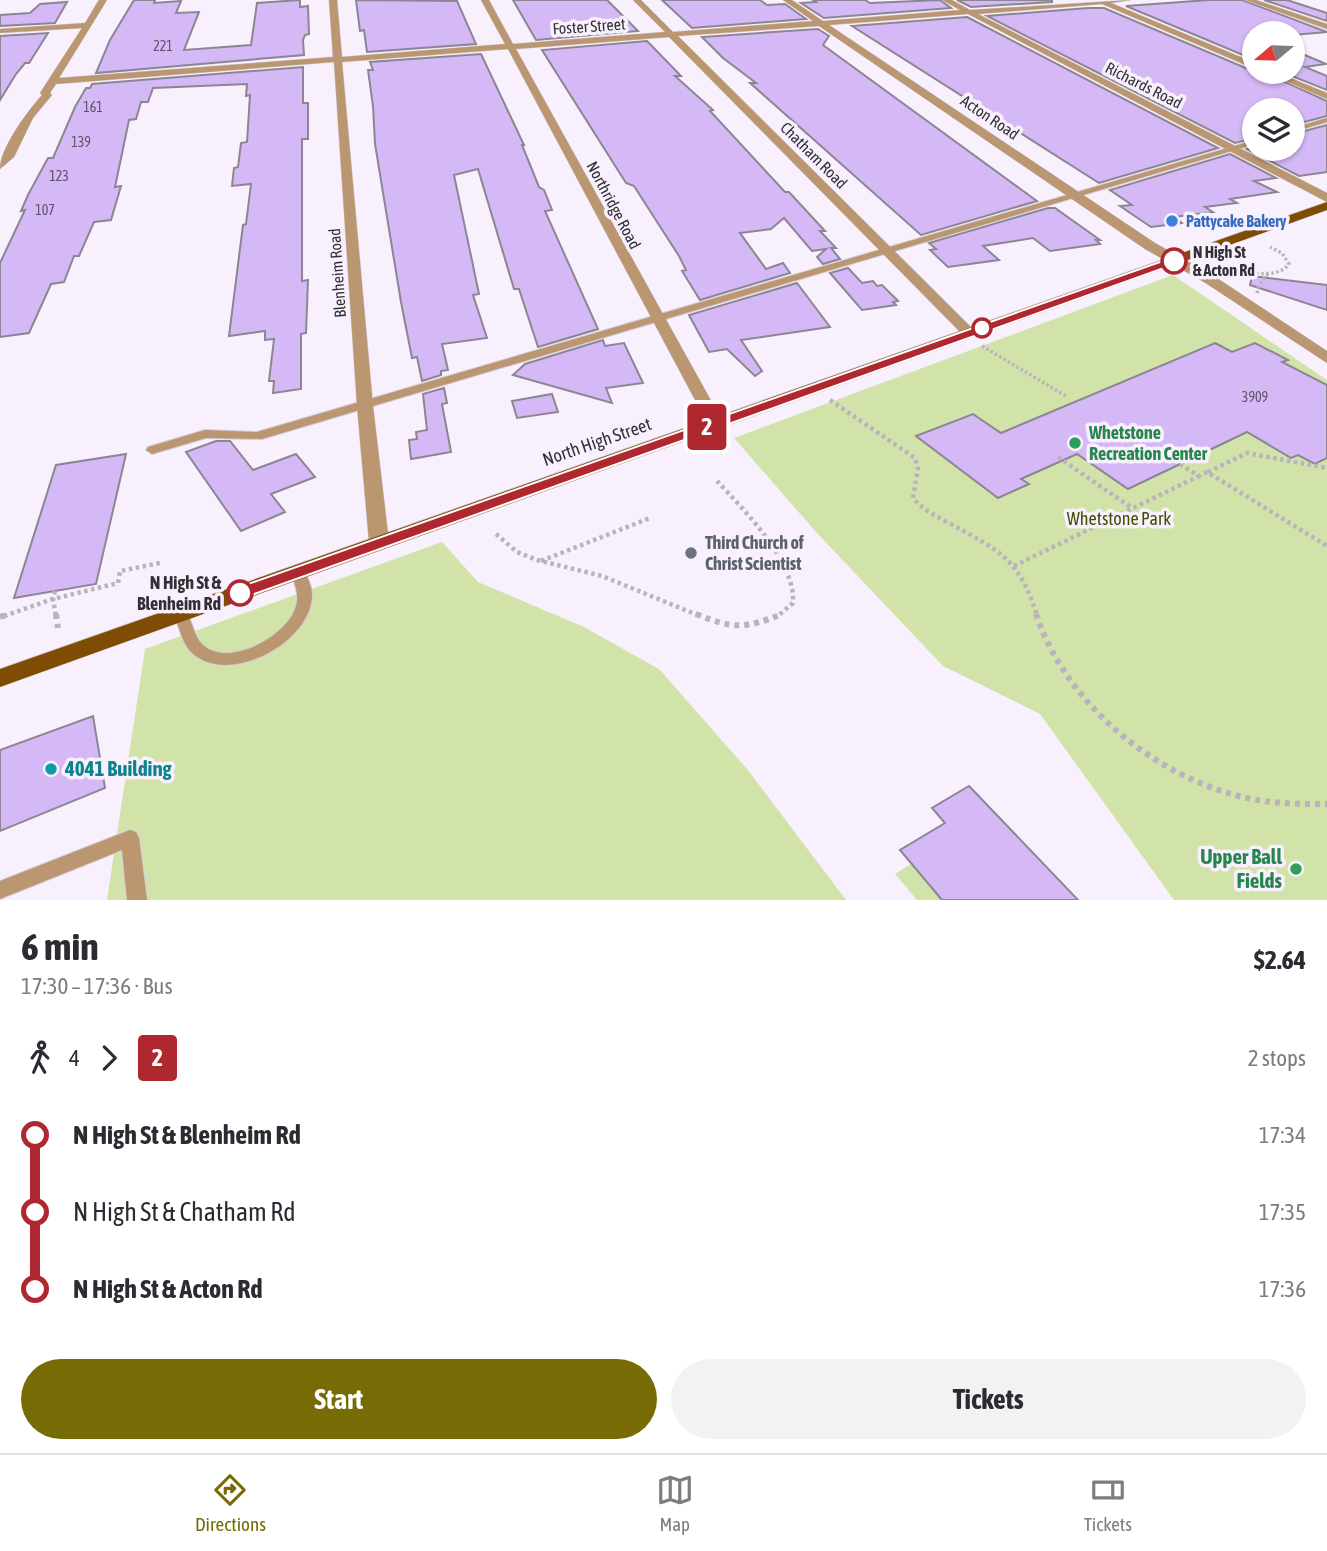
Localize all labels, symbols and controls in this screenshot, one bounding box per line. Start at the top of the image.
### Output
street label: Foster Street [552,14,626,38]
north arrow [1242,21,1306,84]
map controls [1242,21,1305,161]
house number: 221 [153,38,173,54]
street label: Richards Road [1103,58,1185,112]
street label: Acton Road [958,91,1022,143]
button: layers [1242,98,1305,161]
house number: 161 [83,99,103,115]
street label: Chatham Road [777,118,851,192]
house number: 139 [71,134,91,150]
street label: Northridge Road [583,158,645,252]
house number: 123 [49,168,69,184]
house number: 107 [35,202,55,218]
place label: Pattycake Bakery [1186,212,1287,230]
marker: Pattycake Bakery [1164,213,1180,229]
street label: Blenheim Road [325,228,349,318]
place label: N High St & Acton Rd [1193,243,1255,279]
marker: N High St & Acton Rd [1161,248,1187,274]
unlabelled marker [972,318,992,338]
house number: 3909 [1242,389,1268,405]
line badge: 2 [684,404,730,450]
street label: North High Street [540,413,654,470]
text: 2 [701,413,713,440]
place label: Whetstone Recreation Center [1088,422,1208,464]
marker: Whetstone Recreation Center [1067,435,1083,451]
park label: Whetstone Park [1067,508,1171,529]
place label: Third Church of Christ Scientist [705,532,805,574]
marker: Third Church of Christ Scientist [683,545,699,561]
place label: N High St & Blenheim Rd [137,572,222,614]
marker: N High St & Blenheim Rd [227,580,253,606]
place label: 4041 Building [64,756,173,780]
marker: 4041 Building [43,761,59,777]
place label: Upper Ball Fields [1200,844,1283,892]
marker: Upper Ball Fields [1288,861,1304,877]
text: 6 min [21,925,99,968]
text: $2.64 [1254,945,1306,975]
text: 17:30 – 17:36 · Bus [21,973,173,999]
icon: walk [21,1039,59,1077]
icon: forward [90,1039,128,1077]
text: 2 [152,1044,163,1071]
text: 4 [69,1045,80,1071]
text: 2 stops [1248,1045,1306,1071]
text: N High St & Blenheim Rd [73,1120,301,1150]
text: 17:34 [1259,1122,1306,1148]
text: N High St & Chatham Rd [73,1197,296,1227]
text: 17:35 [1259,1199,1306,1225]
text: N High St & Acton Rd [73,1274,263,1304]
text: 17:36 [1259,1276,1306,1302]
button: Start [21,1359,657,1439]
button: Tickets [671,1359,1306,1439]
tab: Directions [195,1471,266,1535]
tab: Map [656,1471,694,1535]
tab: Tickets [1084,1471,1132,1535]

